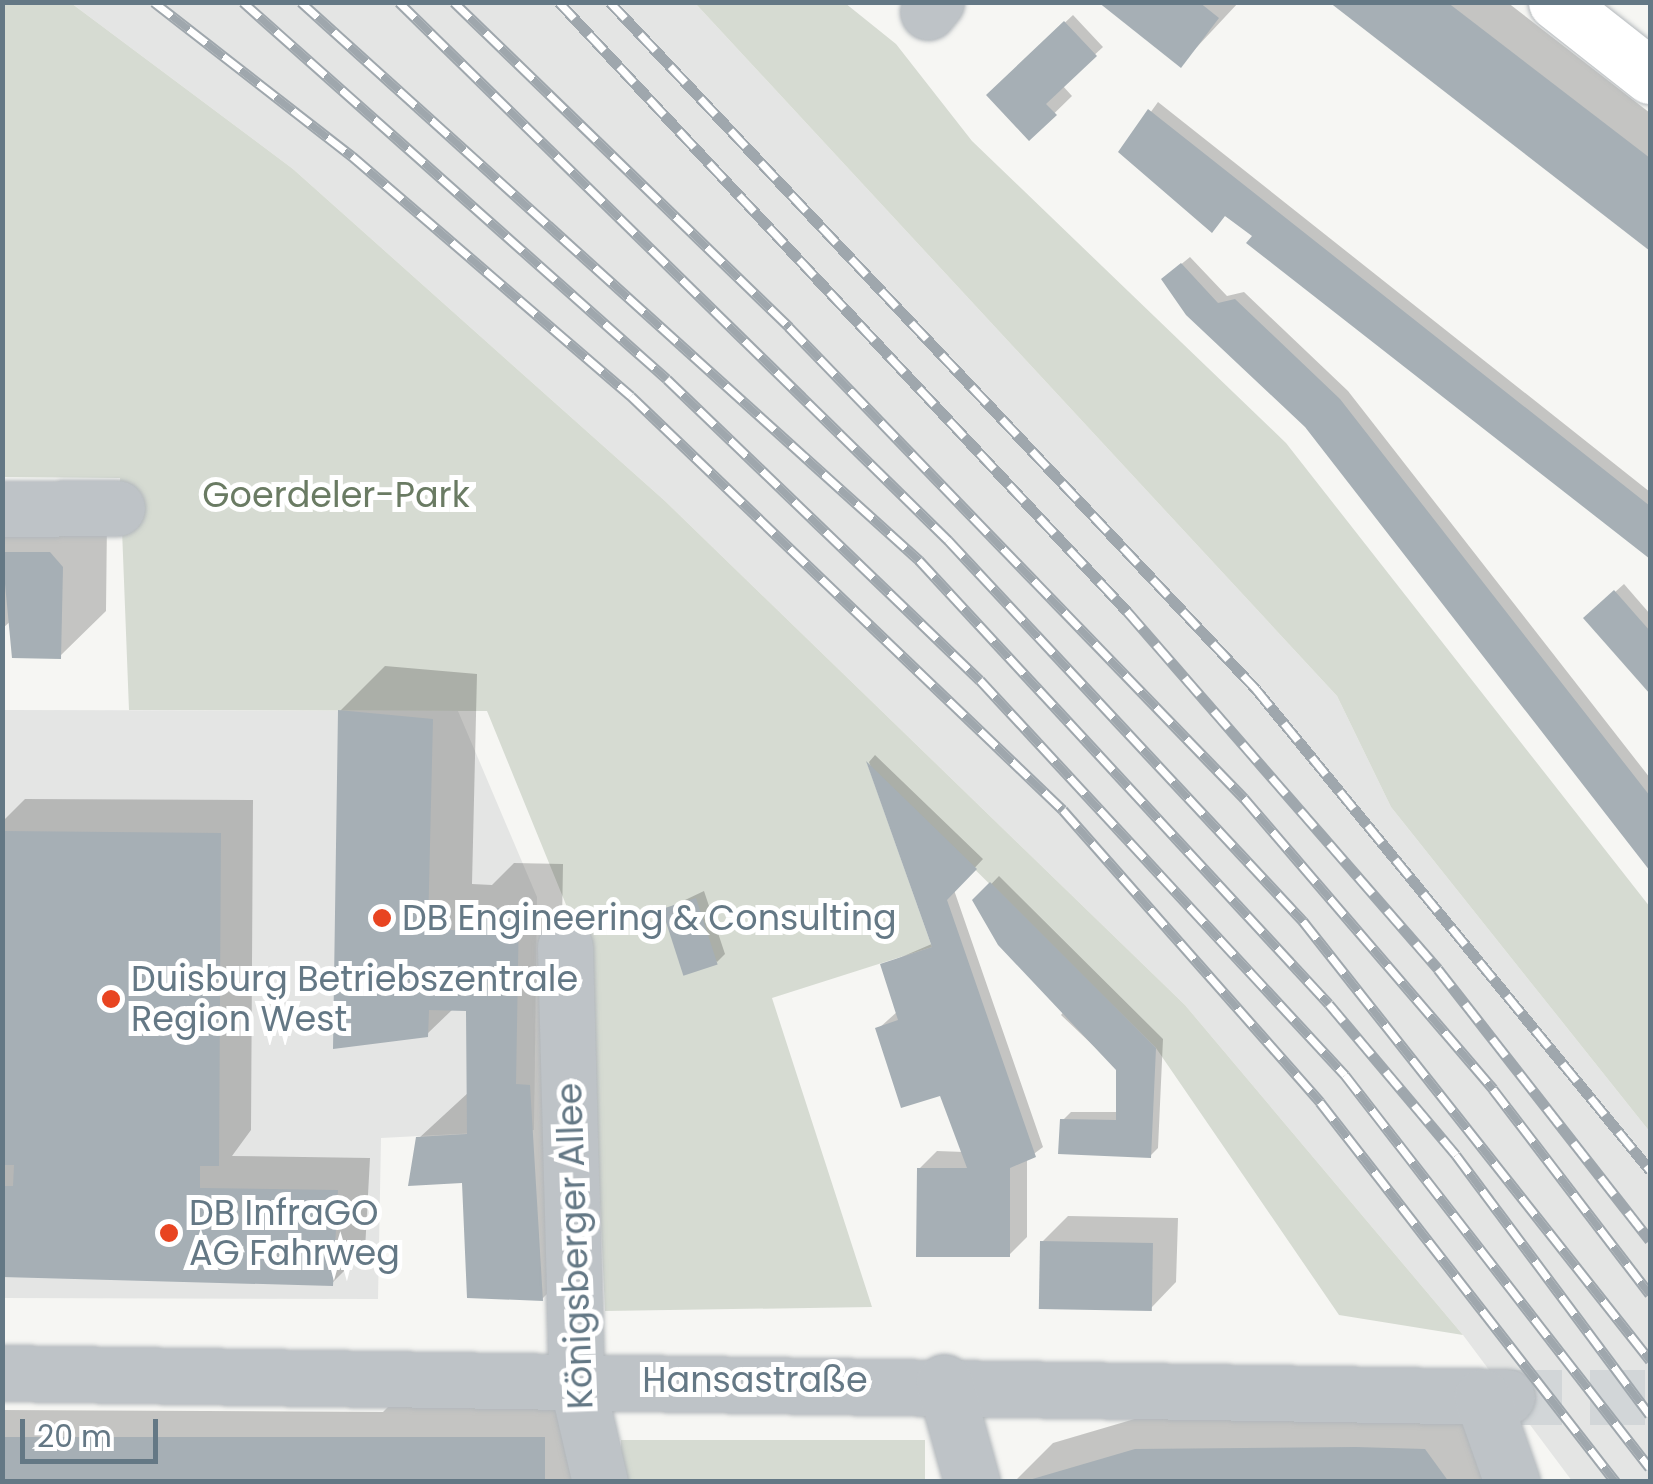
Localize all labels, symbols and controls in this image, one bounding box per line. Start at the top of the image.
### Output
park label: Goerdeler-Park [202,474,470,516]
place label: DB Engineering & Consulting [402,897,897,939]
marker: DB Engineering & Consulting [371,907,393,929]
place label: Duisburg Betriebszentrale Region West [131,958,578,1040]
marker: Duisburg Betriebszentrale Region West [100,988,122,1010]
street label: Königsberger Allee [548,1082,602,1410]
place label: DB InfraGO AG Fahrweg [189,1192,400,1274]
marker: DB InfraGO AG Fahrweg [158,1222,180,1244]
street label: Hansastraße [642,1359,868,1401]
scale bar [25,1399,162,1461]
text: 20 m [37,1415,112,1458]

